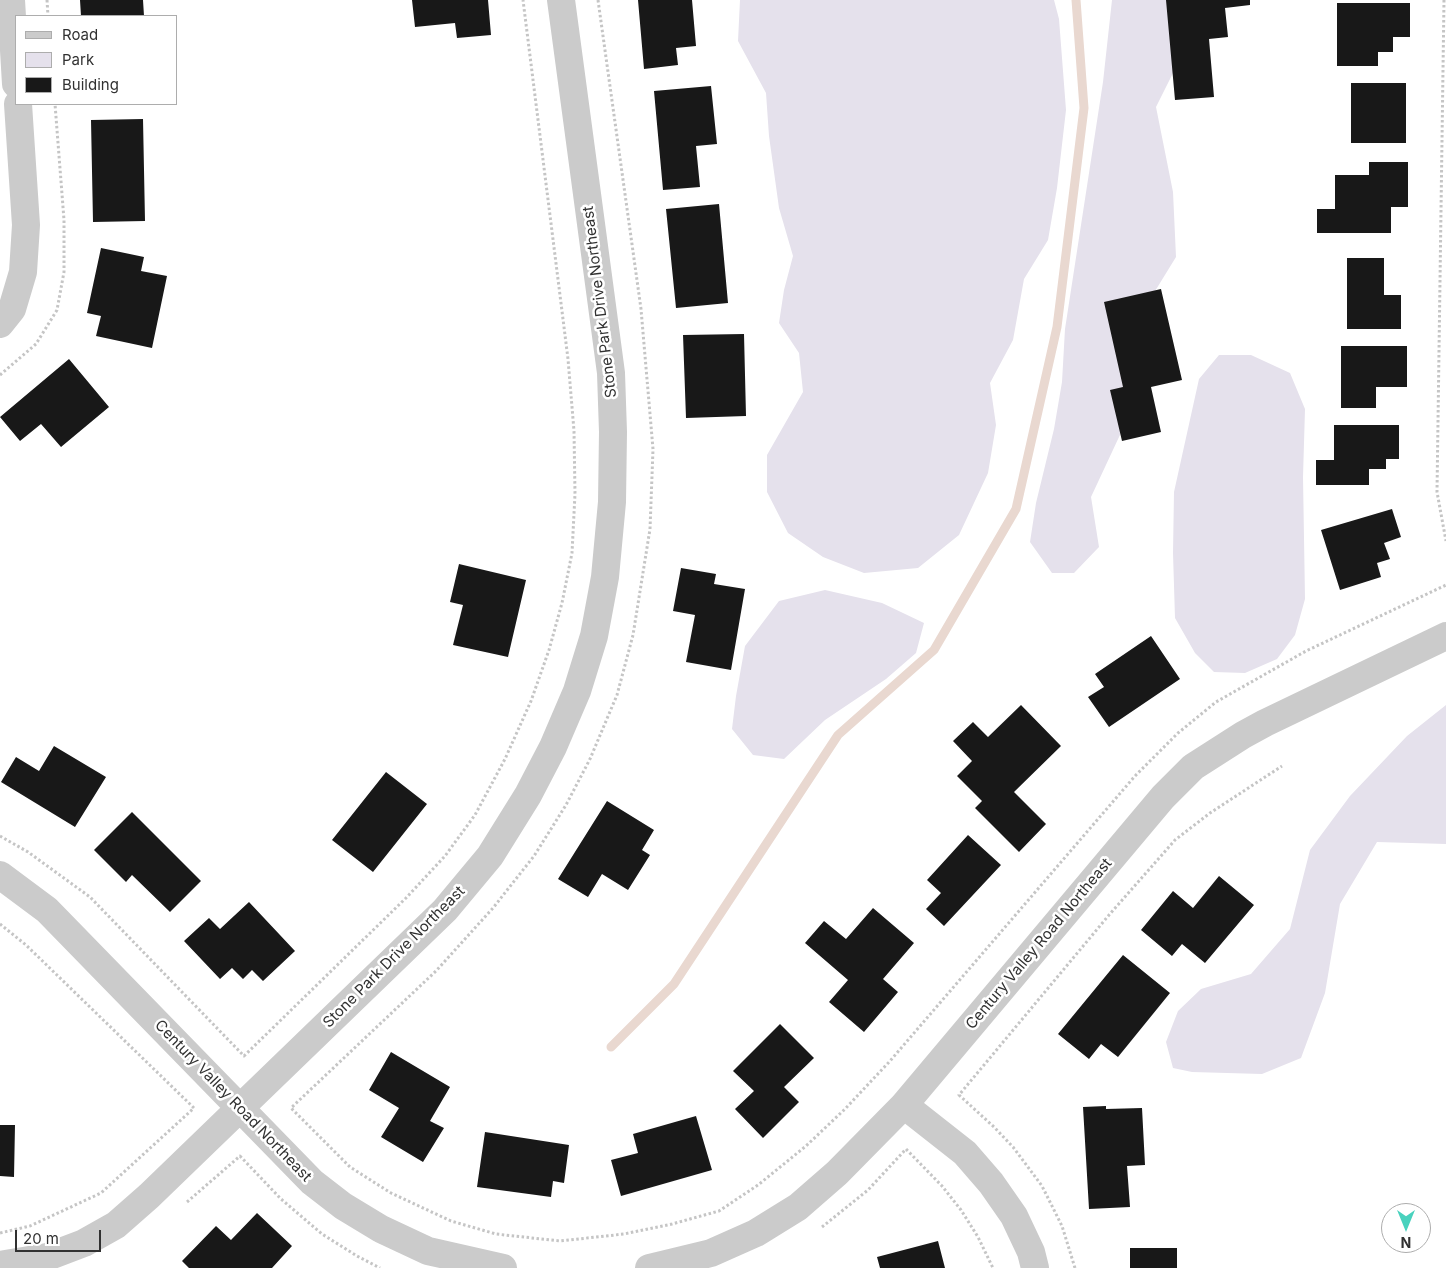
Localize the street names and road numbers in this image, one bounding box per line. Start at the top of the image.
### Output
street label: Stone Park Drive Northeast [579,205,621,399]
street label: Century Valley Road Northeast [962,855,1116,1033]
street label: Stone Park Drive Northeast [319,882,469,1032]
street label: Century Valley Road Northeast [151,1016,315,1186]

